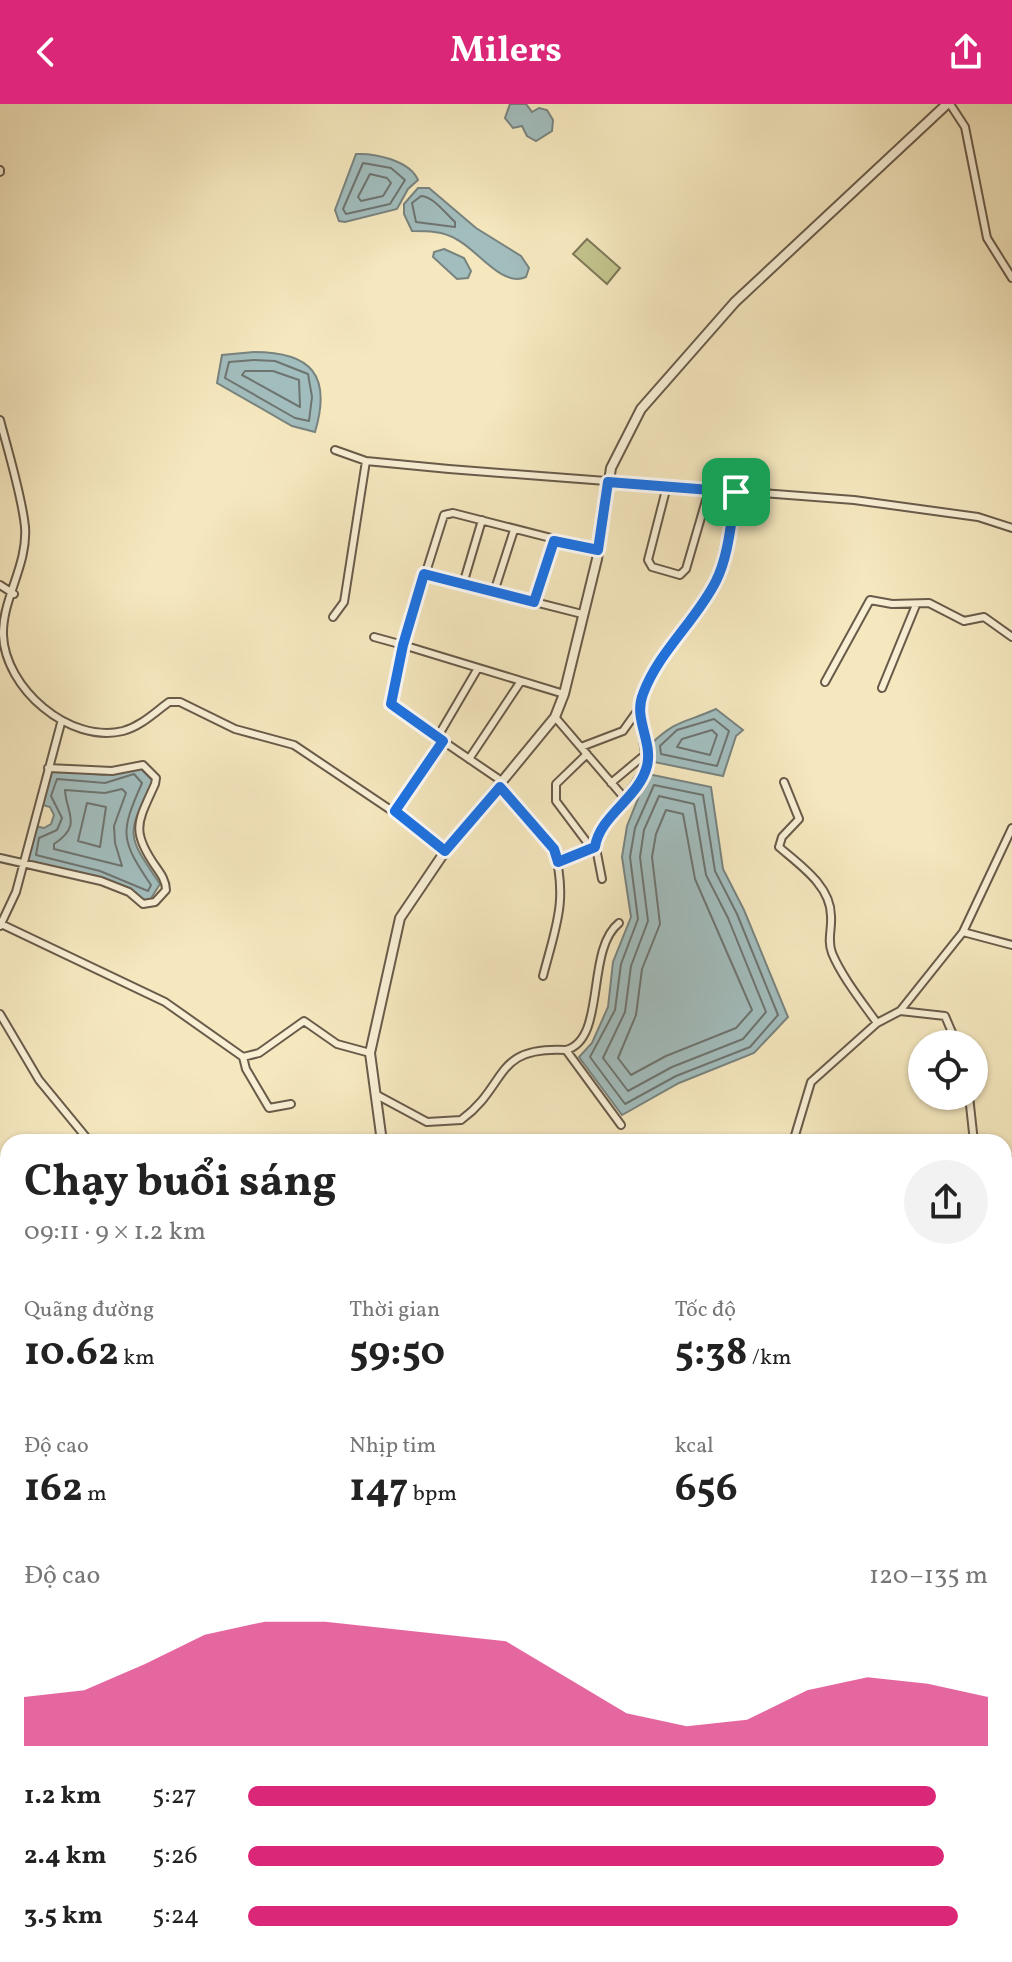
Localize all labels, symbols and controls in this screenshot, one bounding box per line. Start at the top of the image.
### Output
text: Milers [450,27,562,77]
icon: back [24,30,68,74]
icon: share [944,30,988,74]
pin [702,458,770,526]
icon: arrive [714,470,758,514]
map controls [908,1030,988,1110]
button: locate [908,1030,988,1110]
text: Chạy buổi sáng [24,1153,337,1214]
button: share [904,1160,988,1244]
text: 09:11 · 9 × 1.2 km [24,1214,206,1250]
text: Quãng đường [24,1295,154,1326]
text: Thời gian [349,1295,440,1326]
text: Tốc độ [675,1295,736,1326]
text: 10.62 [24,1326,119,1382]
text: 59:50 [349,1326,445,1382]
text: 5:38 [675,1326,747,1382]
text: km [119,1343,155,1374]
text: /km [747,1343,791,1374]
text: Độ cao [24,1431,89,1462]
text: Nhịp tim [349,1431,436,1462]
text: kcal [675,1431,714,1462]
text: 162 [24,1462,83,1518]
text: 147 [349,1462,408,1518]
text: 656 [675,1462,738,1518]
text: m [83,1479,107,1510]
text: bpm [408,1479,457,1510]
text: Độ cao [24,1558,100,1594]
text: 120–135 m [869,1558,988,1594]
text: 1.2 km [24,1778,101,1814]
text: 5:27 [152,1778,197,1814]
text: 2.4 km [24,1838,107,1874]
text: 5:26 [152,1838,198,1874]
text: 3.5 km [24,1898,103,1934]
text: 5:24 [152,1898,199,1934]

